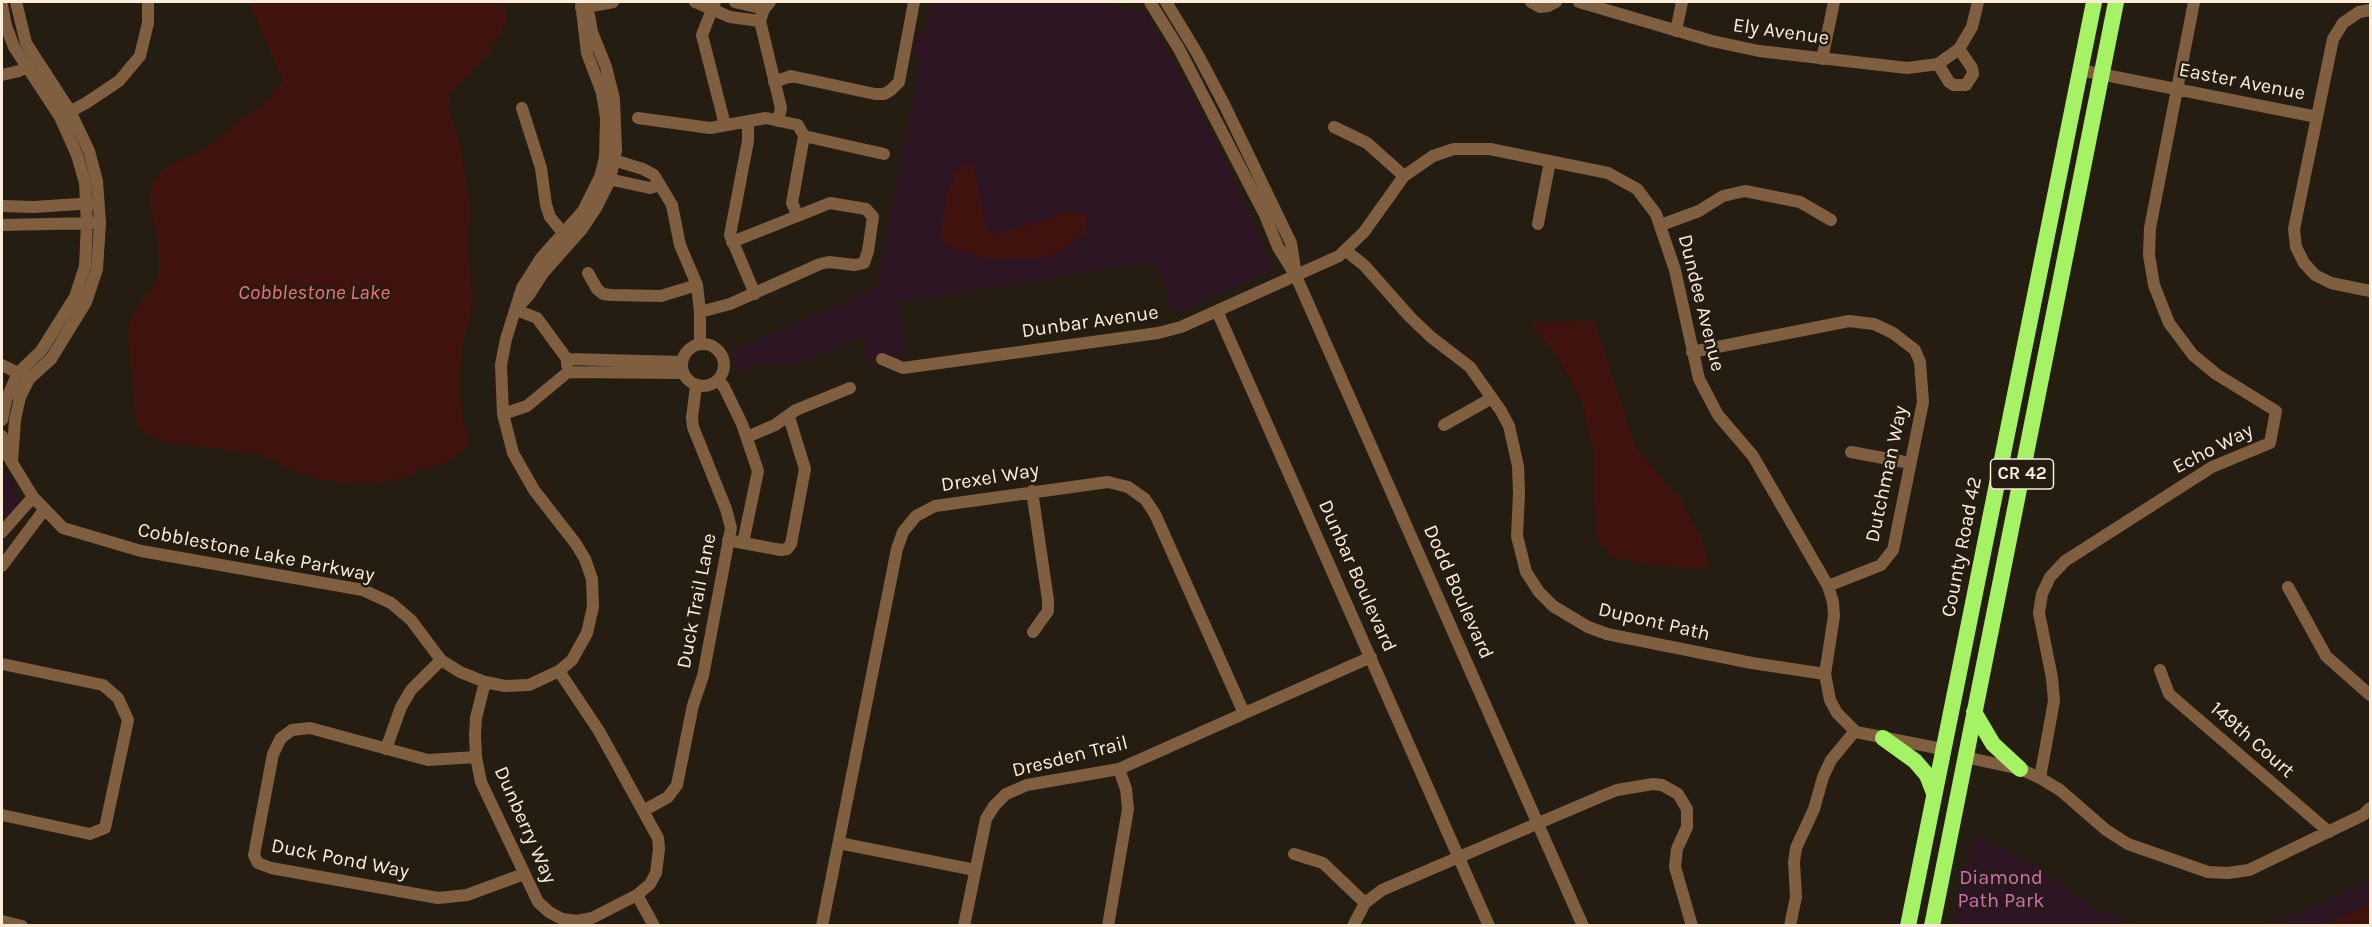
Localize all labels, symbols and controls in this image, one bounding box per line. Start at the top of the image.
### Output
street label: Ely Avenue [1731,13,1831,51]
street label: Easter Avenue [2177,58,2307,106]
street label: Dundee Avenue [1672,232,1730,374]
water label: Cobblestone Lake [238,280,390,306]
street label: Dunbar Avenue [1020,301,1160,343]
street label: Dutchman Way [1861,403,1913,545]
street label: Echo Way [2169,419,2257,479]
street label: Drexel Way [939,458,1041,498]
road number: CR 42 [1990,459,2054,489]
street label: County Road 42 [1937,475,1987,619]
street label: Dunbar Boulevard [1313,496,1401,656]
street label: Cobblestone Lake Parkway [135,518,377,588]
street label: Dodd Boulevard [1418,521,1498,663]
street label: Duck Trail Lane [672,531,722,671]
street label: Dupont Path [1596,597,1712,647]
street label: 149th Court [2205,697,2299,783]
street label: Dresden Trail [1010,731,1130,783]
street label: Dunberry Way [488,763,562,887]
street label: Duck Pond Way [269,834,411,884]
park label: Diamond Path Park [1958,866,2044,913]

